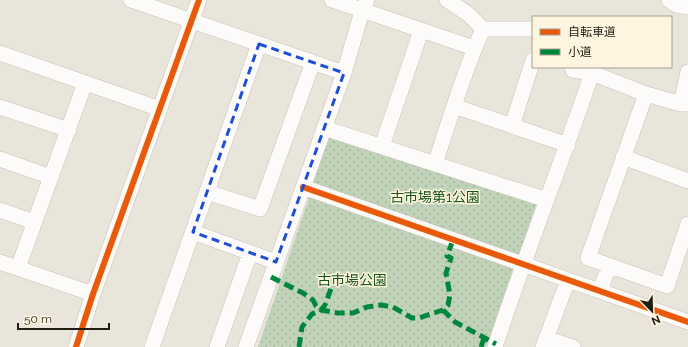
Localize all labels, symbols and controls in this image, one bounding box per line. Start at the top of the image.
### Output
legend [532,16,672,68]
text: 自転車道 [568,25,616,39]
text: 小道 [568,45,592,59]
park label: 古市場第1公園 [390,189,480,205]
park label: 古市場公園 [317,272,387,288]
north arrow [632,291,672,331]
scale bar [18,305,109,331]
text: 50 m [24,312,52,326]
text: N [649,312,662,327]

